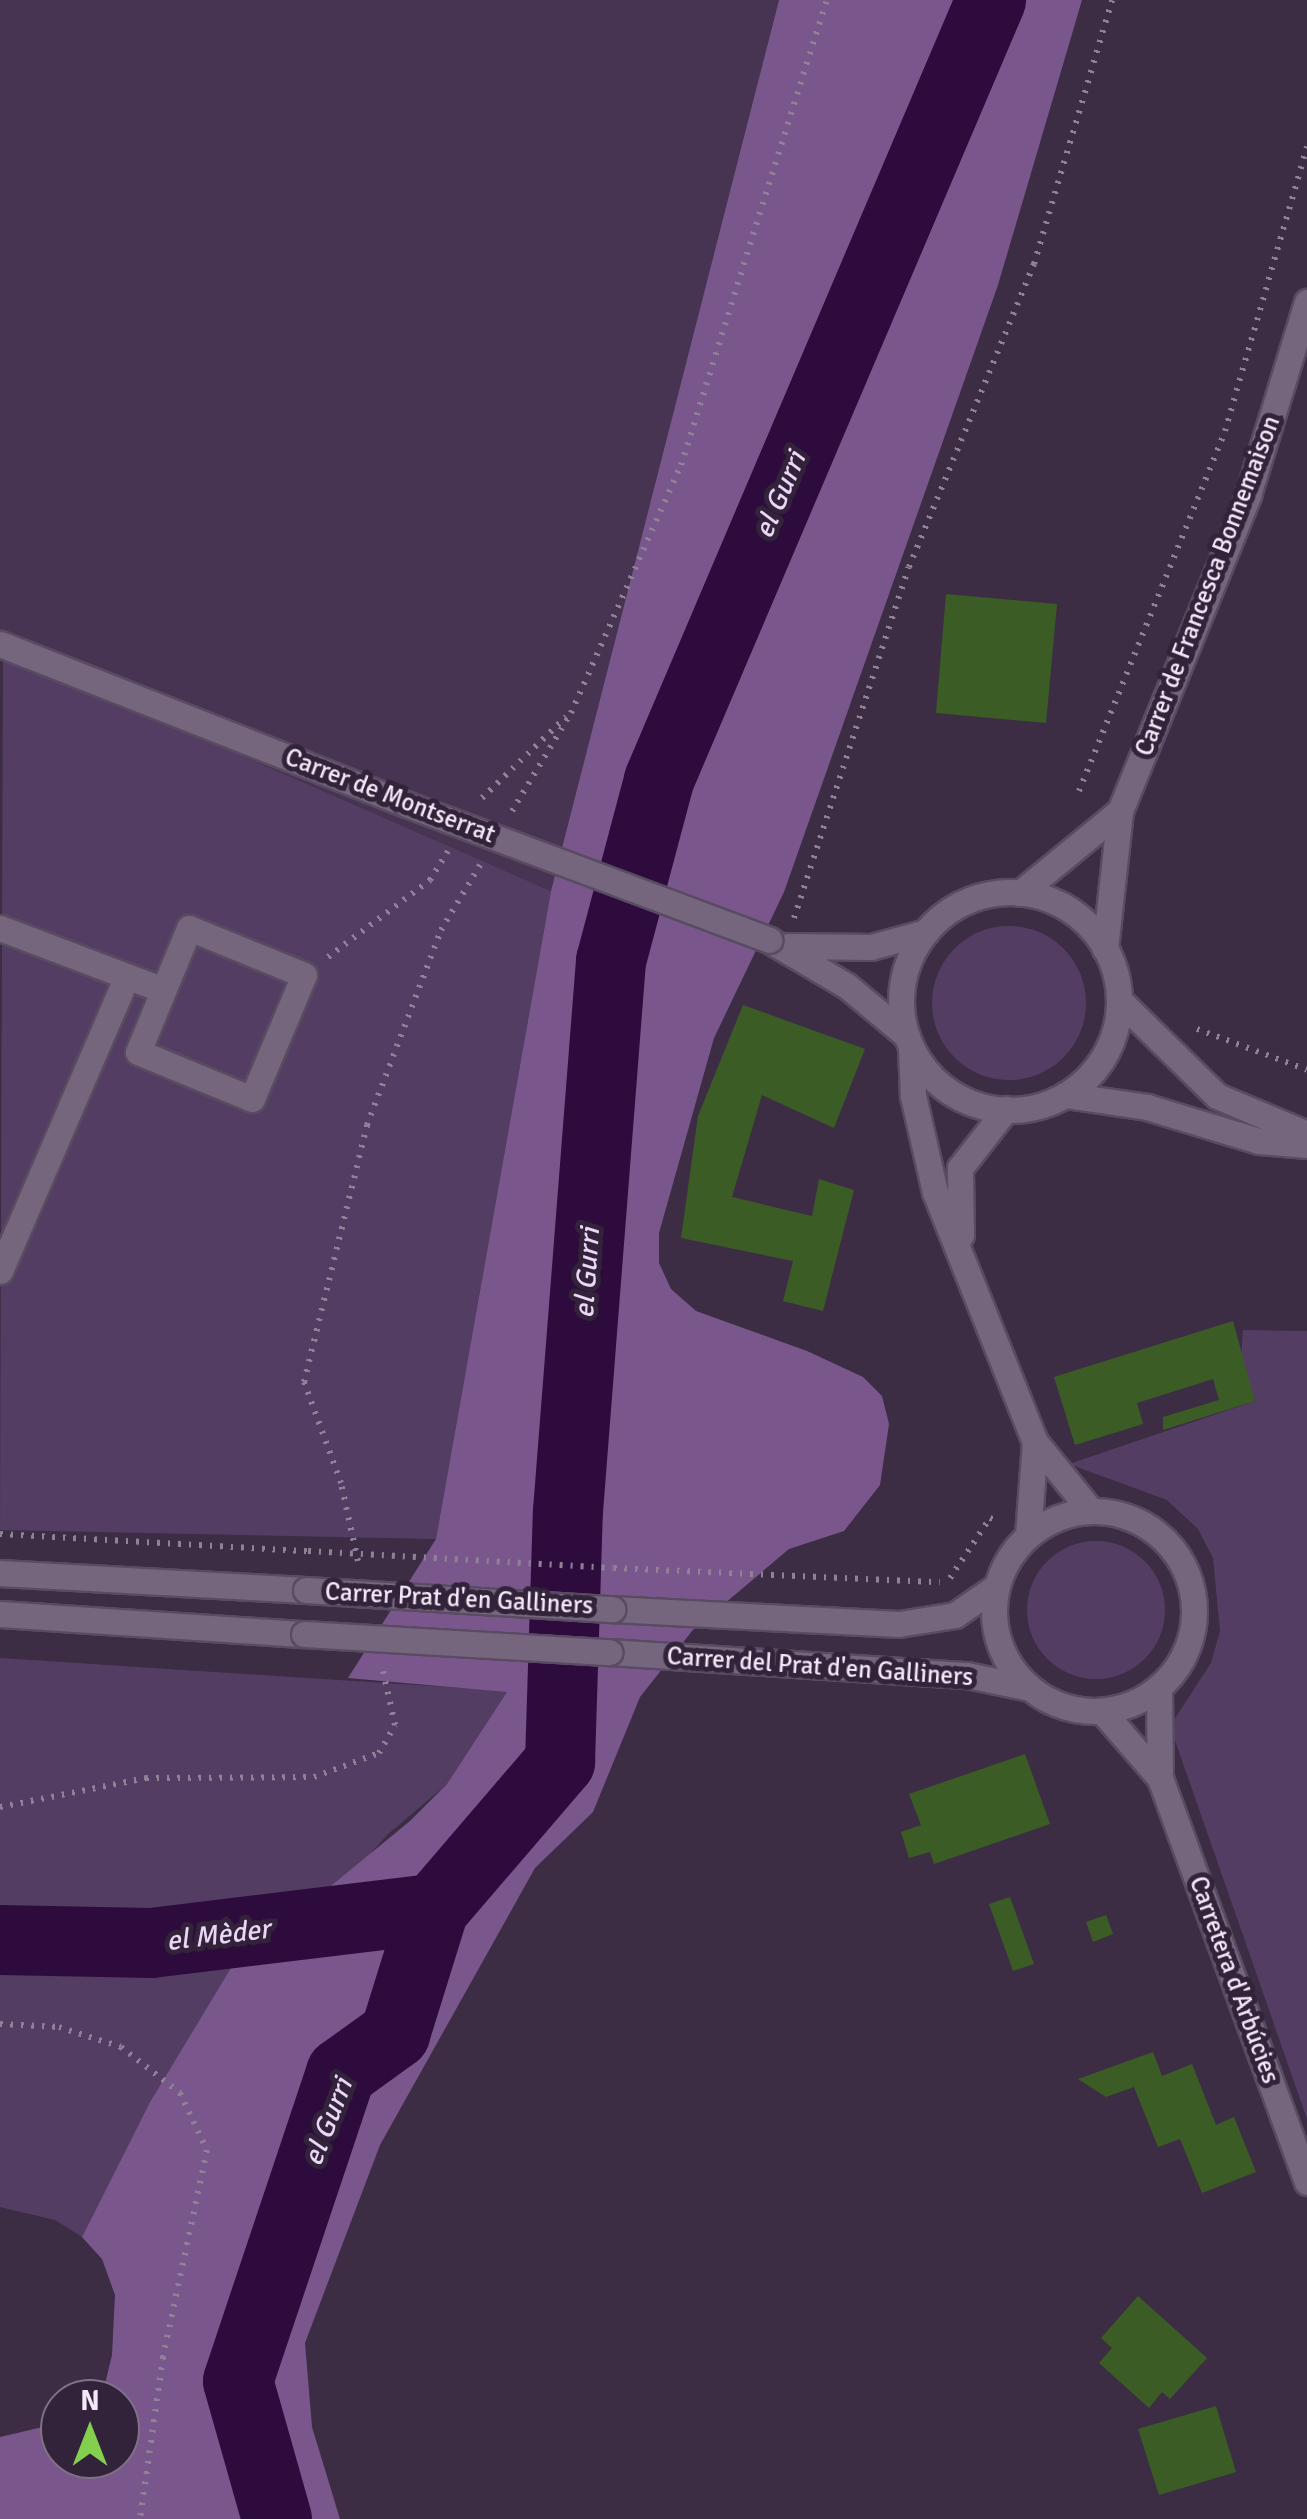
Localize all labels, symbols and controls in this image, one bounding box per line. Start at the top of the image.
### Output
street label: Carrer de Francesca Bonnemaison [1129,412,1287,760]
water label: el Gurri [747,447,813,543]
street label: Carrer de Montserrat [281,742,499,850]
water label: el Gurri [567,1227,607,1319]
street label: Carrer Prat d'en Galliners [324,1577,594,1621]
street label: Carrer del Prat d'en Galliners [666,1641,974,1693]
street label: Carretera d'Arbúcies [1183,1872,1285,2088]
water label: el Mèder [164,1912,272,1958]
water label: el Gurri [296,2074,360,2170]
north arrow [40,2379,140,2479]
text: N [80,2384,100,2418]

